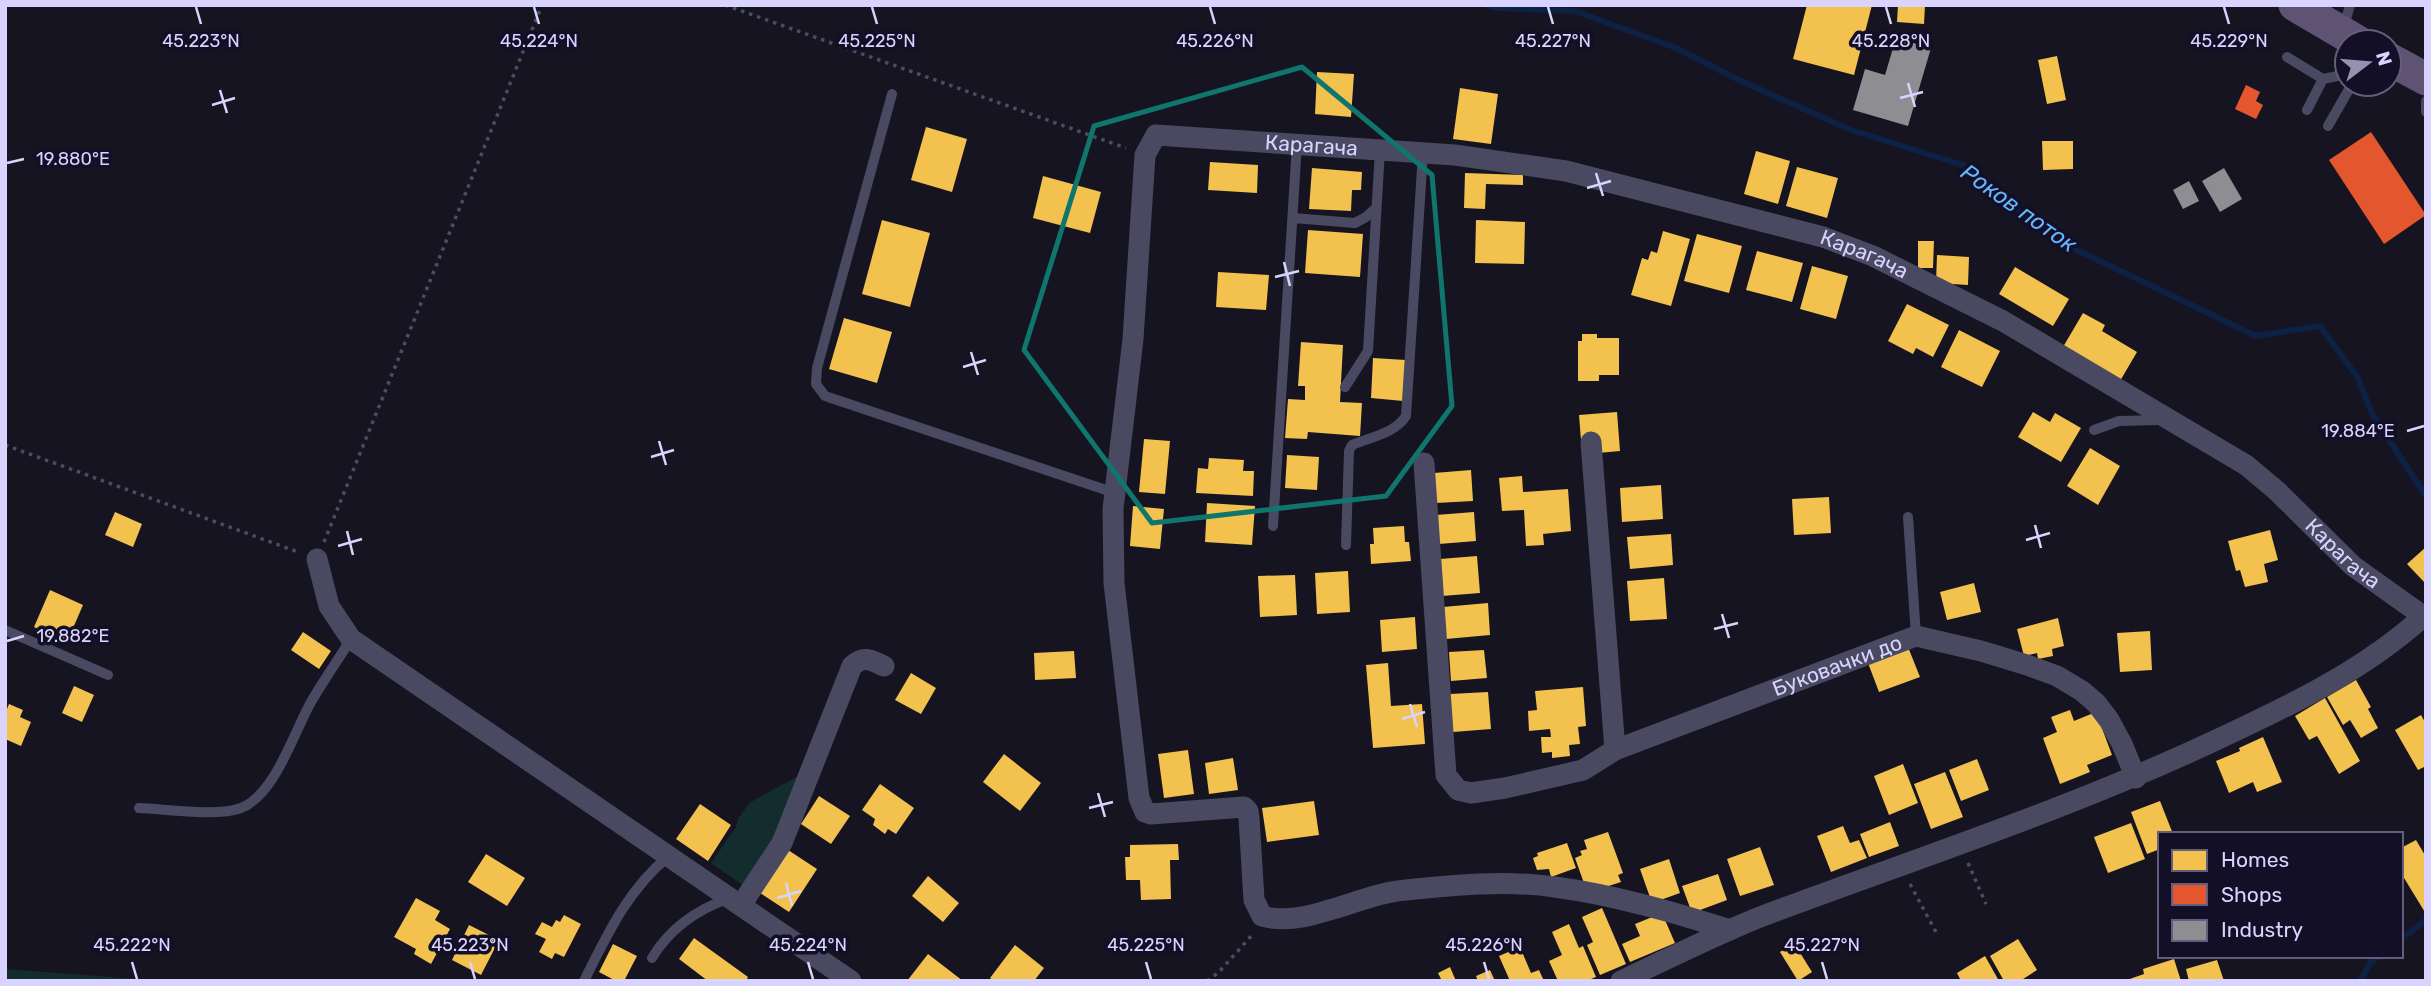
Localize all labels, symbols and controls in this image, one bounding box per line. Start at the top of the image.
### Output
north arrow [2333,28,2403,98]
text: 45.223°N [162,30,240,52]
text: 45.224°N [500,30,578,52]
text: 45.225°N [838,30,916,52]
text: 45.226°N [1176,30,1254,52]
text: 45.227°N [1515,30,1591,52]
text: 45.228°N [1852,30,1930,52]
text: 45.229°N [2190,30,2268,52]
text: N [2371,49,2397,68]
street label: Карагача [1264,129,1359,160]
text: 19.880°E [36,148,110,170]
water label: Роков поток [1956,158,2083,259]
street label: Карагача [1817,224,1912,284]
text: 19.884°E [2321,420,2395,442]
street label: Карагача [2300,513,2385,594]
text: 19.882°E [37,625,109,647]
street label: Буковачки до [1769,630,1905,701]
legend [2158,832,2403,958]
text: Homes [2221,847,2289,872]
text: Shops [2221,882,2282,907]
text: Industry [2221,917,2303,942]
text: 45.222°N [93,934,171,956]
text: 45.223°N [431,934,509,956]
text: 45.224°N [769,934,847,956]
text: 45.225°N [1107,934,1185,956]
text: 45.226°N [1445,934,1523,956]
text: 45.227°N [1784,934,1860,956]

